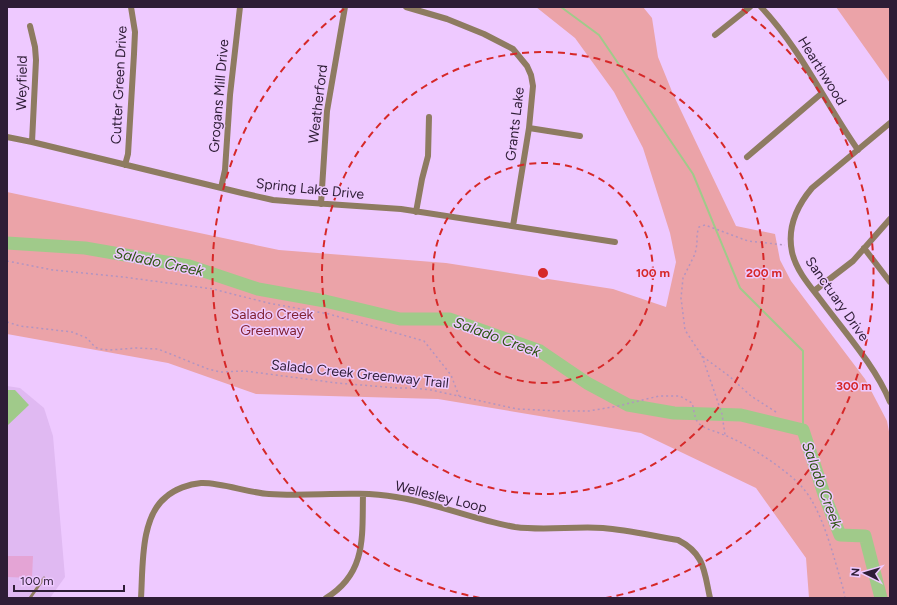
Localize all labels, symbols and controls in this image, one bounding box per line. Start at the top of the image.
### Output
street label: Cutter Green Drive [107,25,131,145]
street label: Hearthwood [794,33,850,109]
street label: Grogans Mill Drive [206,38,232,153]
street label: Weyfield [13,55,31,111]
street label: Weatherford [305,64,331,144]
street label: Grants Lake [502,86,528,162]
street label: Spring Lake Drive [255,175,365,203]
water label: Salado Creek [113,244,206,280]
street label: Sanctuary Drive [802,253,873,345]
centre of rings [536,266,550,280]
text: 100 m [636,266,670,280]
text: 200 m [746,266,782,280]
park label: Salado Creek Greenway [231,306,314,339]
water label: Salado Creek [451,313,544,361]
street label: Salado Creek Greenway Trail [270,356,450,392]
text: 300 m [836,379,872,393]
water label: Salado Creek [798,439,846,532]
street label: Wellesley Loop [393,477,489,517]
north arrow [845,553,885,593]
scale bar [14,567,124,593]
text: N [849,567,862,577]
text: 100 m [20,574,54,588]

